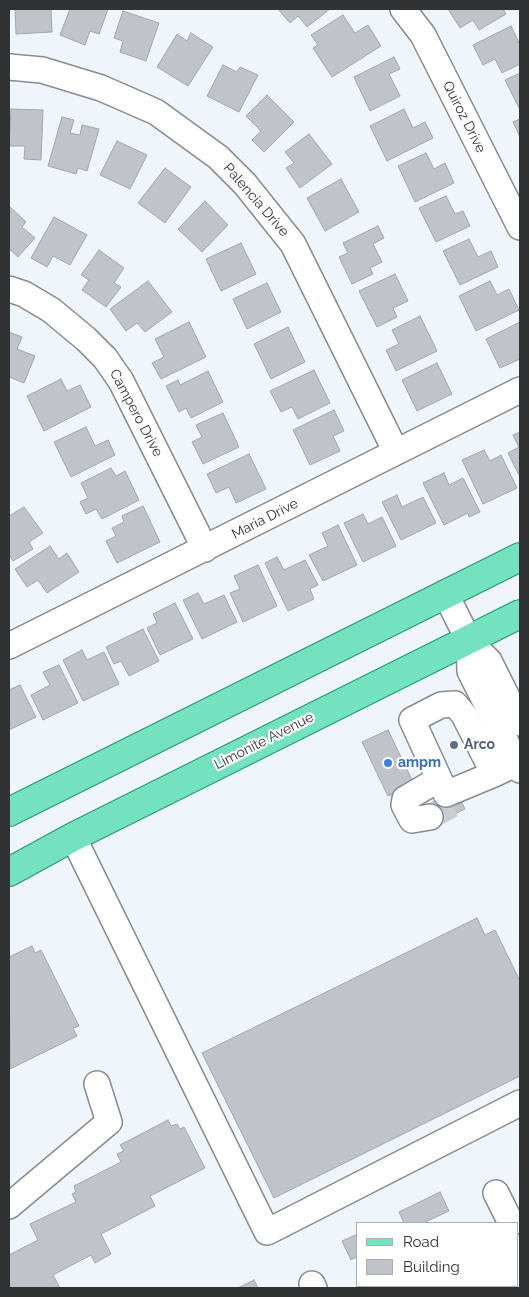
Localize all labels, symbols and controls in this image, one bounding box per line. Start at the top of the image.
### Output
street label: Quiroz Drive [439,78,489,156]
street label: Palencia Drive [220,160,292,240]
street label: Campero Drive [106,366,166,460]
street label: Maria Drive [229,495,301,543]
street label: Limonite Avenue [212,709,316,773]
place label: Arco [464,737,495,753]
marker: Arco [448,739,460,751]
place label: ampm [398,755,441,771]
marker: ampm [382,757,394,769]
legend [356,1222,519,1287]
text: Road [403,1233,439,1251]
text: Building [403,1258,460,1276]

